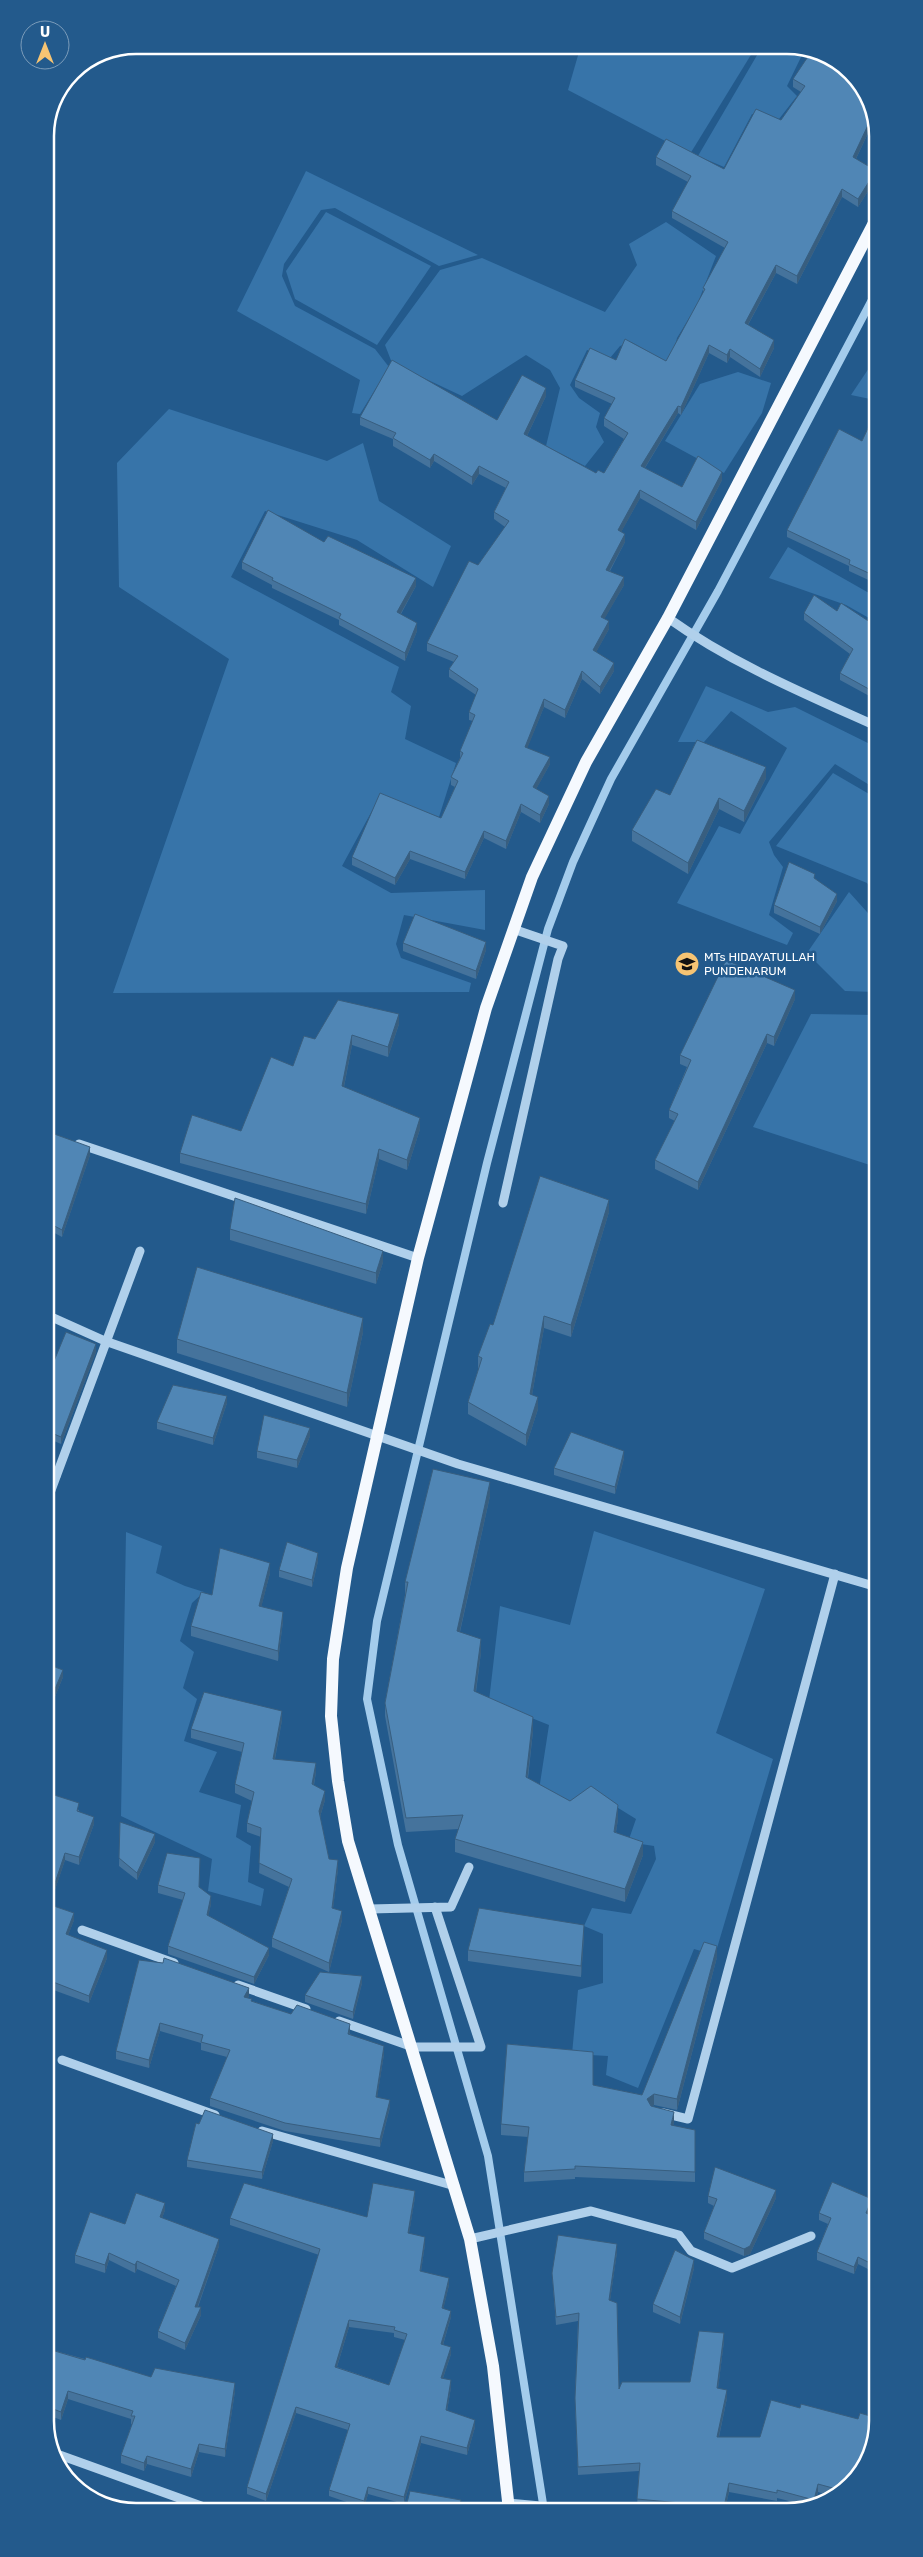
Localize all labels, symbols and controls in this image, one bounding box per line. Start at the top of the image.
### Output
north arrow [20,20,70,70]
text: U [40,24,50,41]
place label: MTs HIDAYATULLAH PUNDENARUM [704,950,815,978]
school or university icon: MTs HIDAYATULLAH PUNDENARUM [674,951,700,977]

